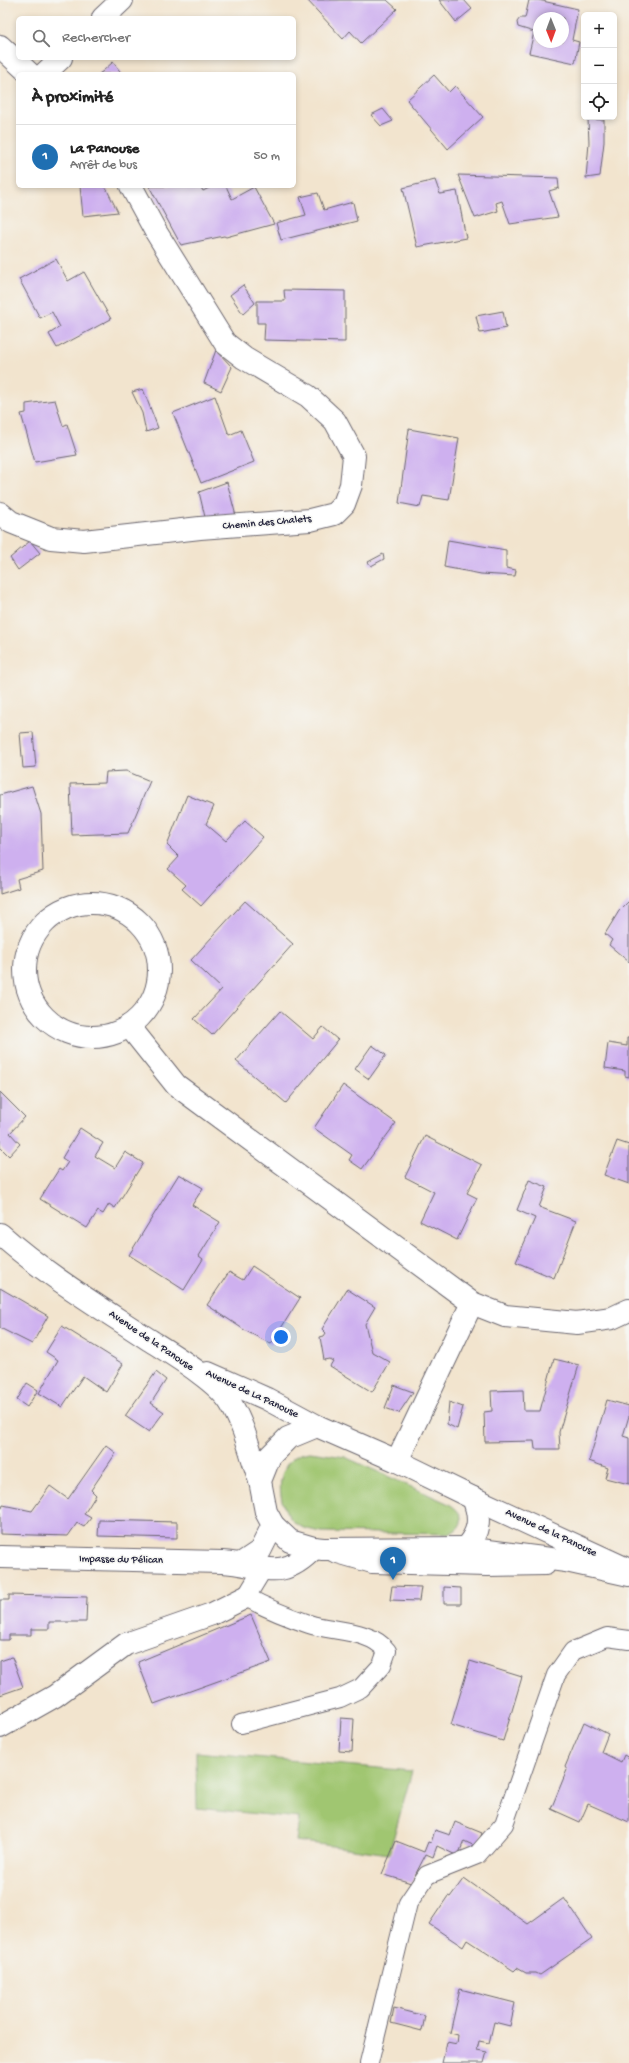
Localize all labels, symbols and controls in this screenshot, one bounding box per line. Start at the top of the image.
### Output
north arrow [533,12,569,48]
map controls [581,12,617,120]
button: + [581,12,617,48]
search box [16,16,296,60]
icon: search [30,27,52,49]
text: Rechercher [62,29,130,47]
button: − [581,48,617,84]
button: locate [581,84,617,120]
text: À proximité [32,88,113,108]
text: La Panouse [70,140,139,158]
text: 1 [42,149,48,164]
text: 50 m [253,149,280,164]
text: Arrêt de bus [70,158,137,173]
street label: Chemin des Chalets [222,513,313,533]
street label: Avenue de la Panouse [106,1308,196,1374]
your location [271,1327,291,1347]
street label: Avenue de La Panouse [204,1367,301,1421]
street label: Avenue de la Panouse [503,1507,599,1560]
pin: 1 [380,1547,406,1580]
street label: Impasse du Pélican [79,1553,164,1567]

